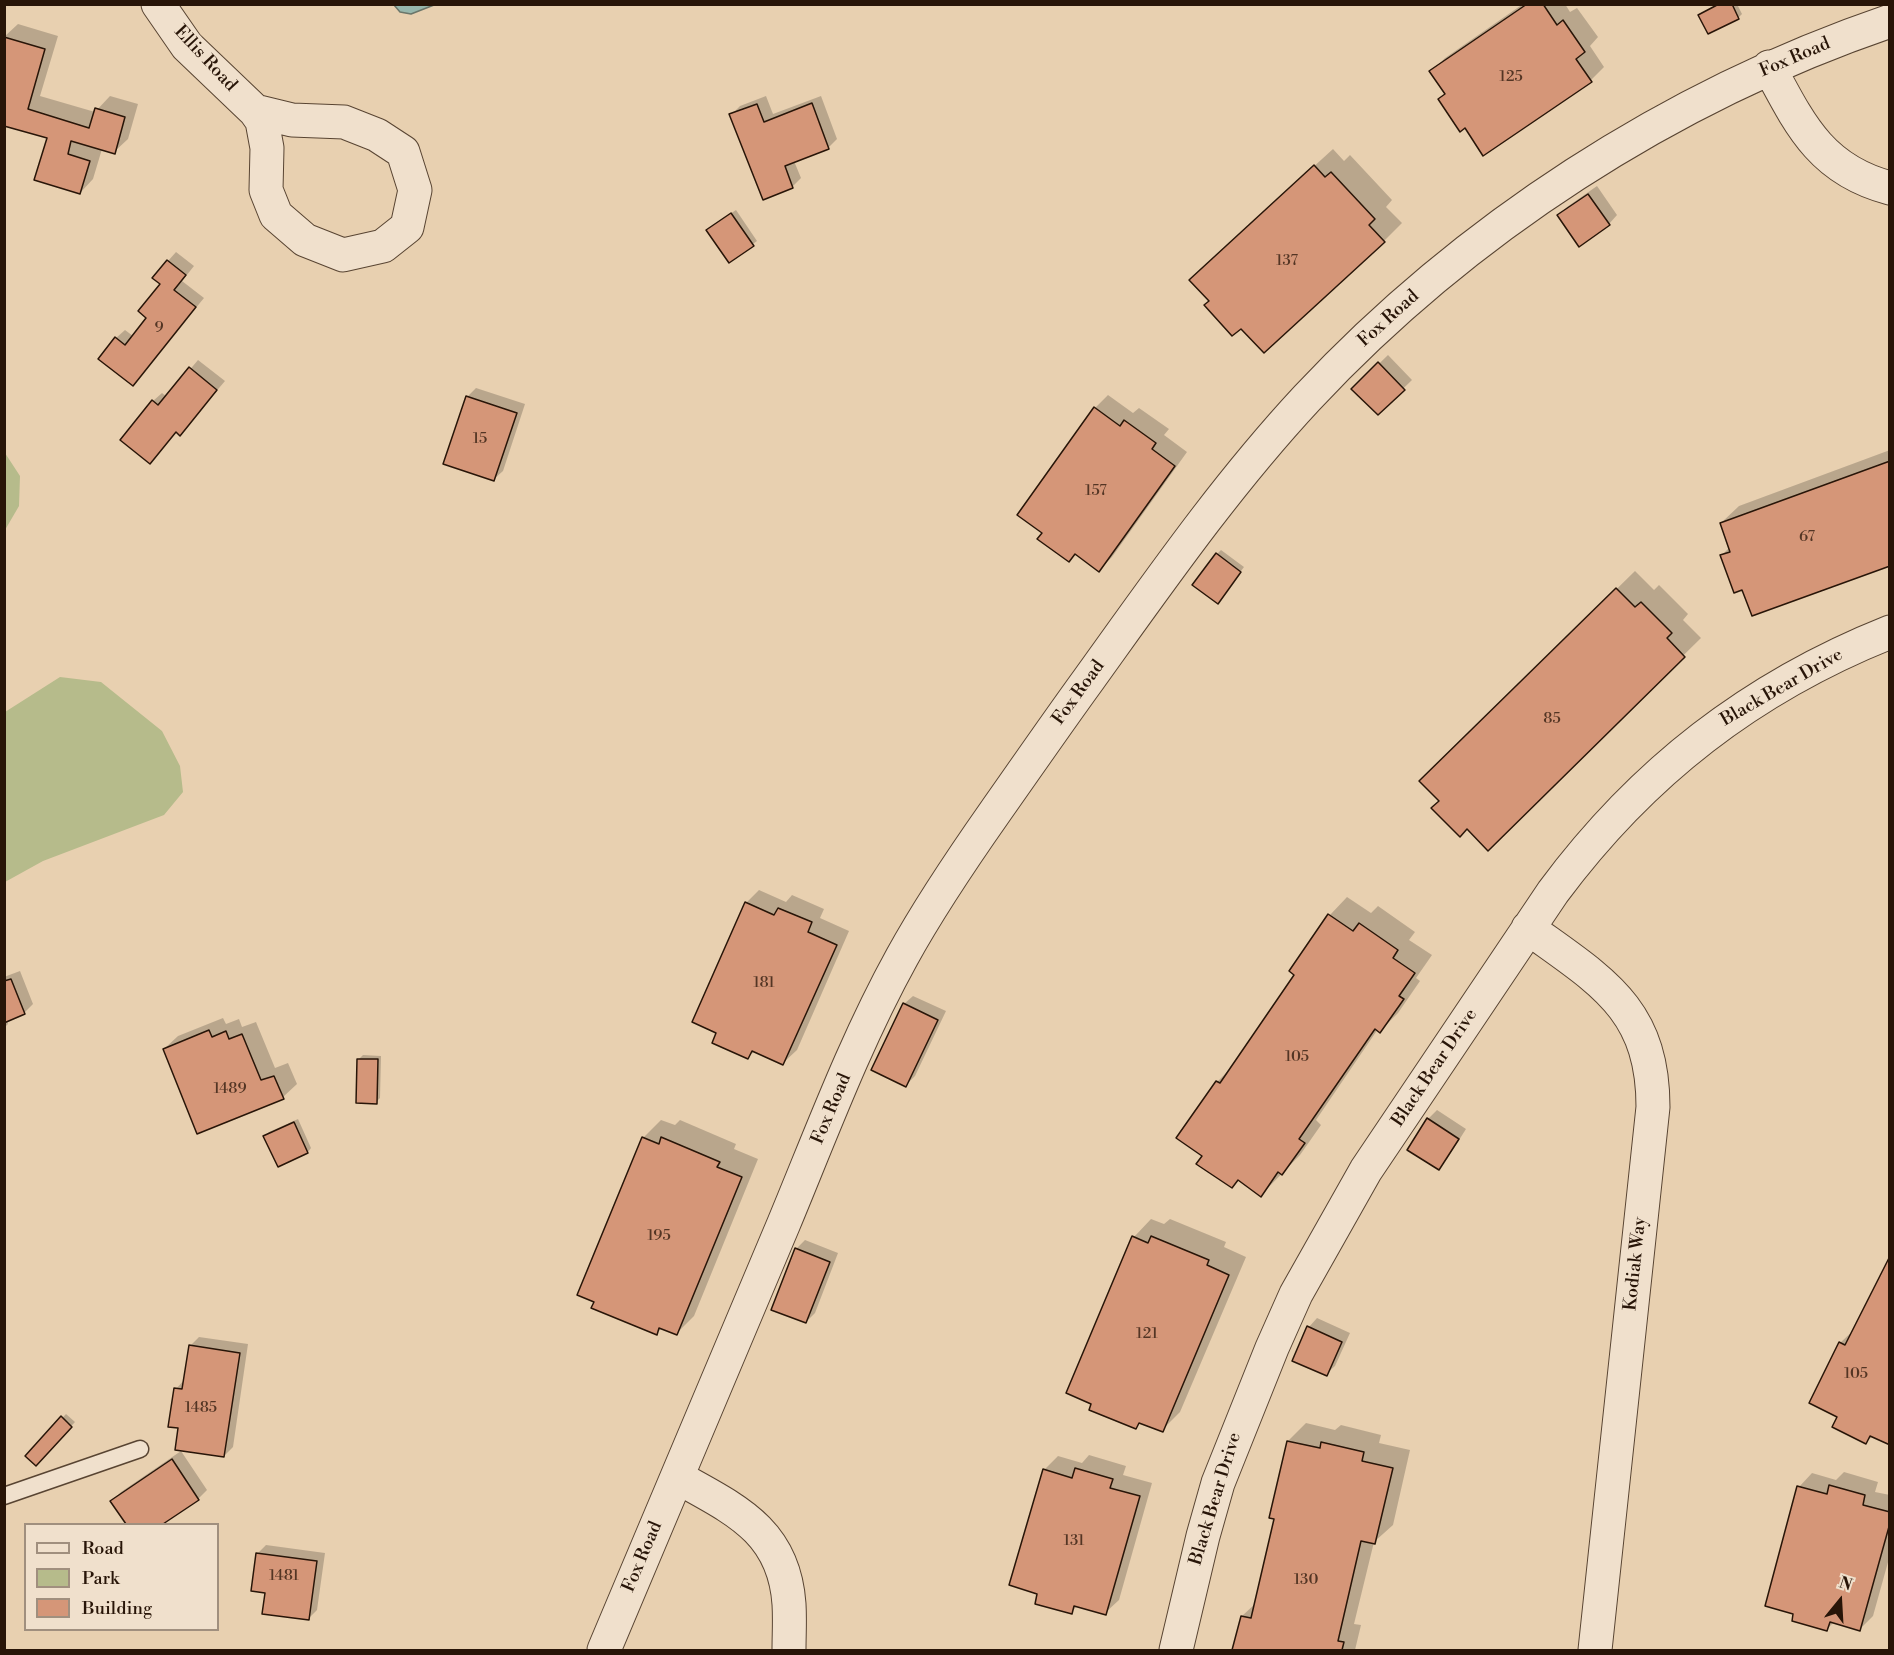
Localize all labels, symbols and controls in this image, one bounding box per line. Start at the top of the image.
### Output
street label: Ellis Road [169,22,241,96]
street label: Fox Road [1756,33,1834,83]
house number: 125 [1499,68,1523,86]
house number: 137 [1276,252,1298,270]
street label: Fox Road [1354,286,1424,352]
house number: 9 [154,319,164,337]
house number: 15 [473,430,487,448]
house number: 157 [1085,482,1107,500]
house number: 67 [1799,528,1815,546]
street label: Black Bear Drive [1717,644,1847,732]
street label: Fox Road [1048,656,1110,730]
house number: 85 [1543,710,1561,728]
house number: 181 [753,974,775,992]
street label: Black Bear Drive [1388,1005,1482,1131]
house number: 105 [1285,1048,1309,1066]
street label: Fox Road [807,1070,857,1148]
house number: 1489 [213,1080,247,1098]
street label: Kodiak Way [1620,1216,1652,1312]
house number: 195 [647,1227,671,1245]
house number: 121 [1136,1325,1158,1343]
house number: 105 [1844,1365,1868,1383]
house number: 1485 [185,1399,217,1417]
street label: Black Bear Drive [1186,1430,1246,1568]
street label: Fox Road [618,1518,668,1596]
legend [24,1523,219,1631]
house number: 131 [1064,1532,1084,1550]
text: Road [82,1537,124,1560]
text: Park [82,1567,119,1590]
house number: 1481 [269,1567,299,1585]
house number: 130 [1294,1571,1318,1589]
north arrow [1810,1571,1870,1631]
text: N [1836,1572,1855,1595]
text: Building [82,1597,152,1620]

